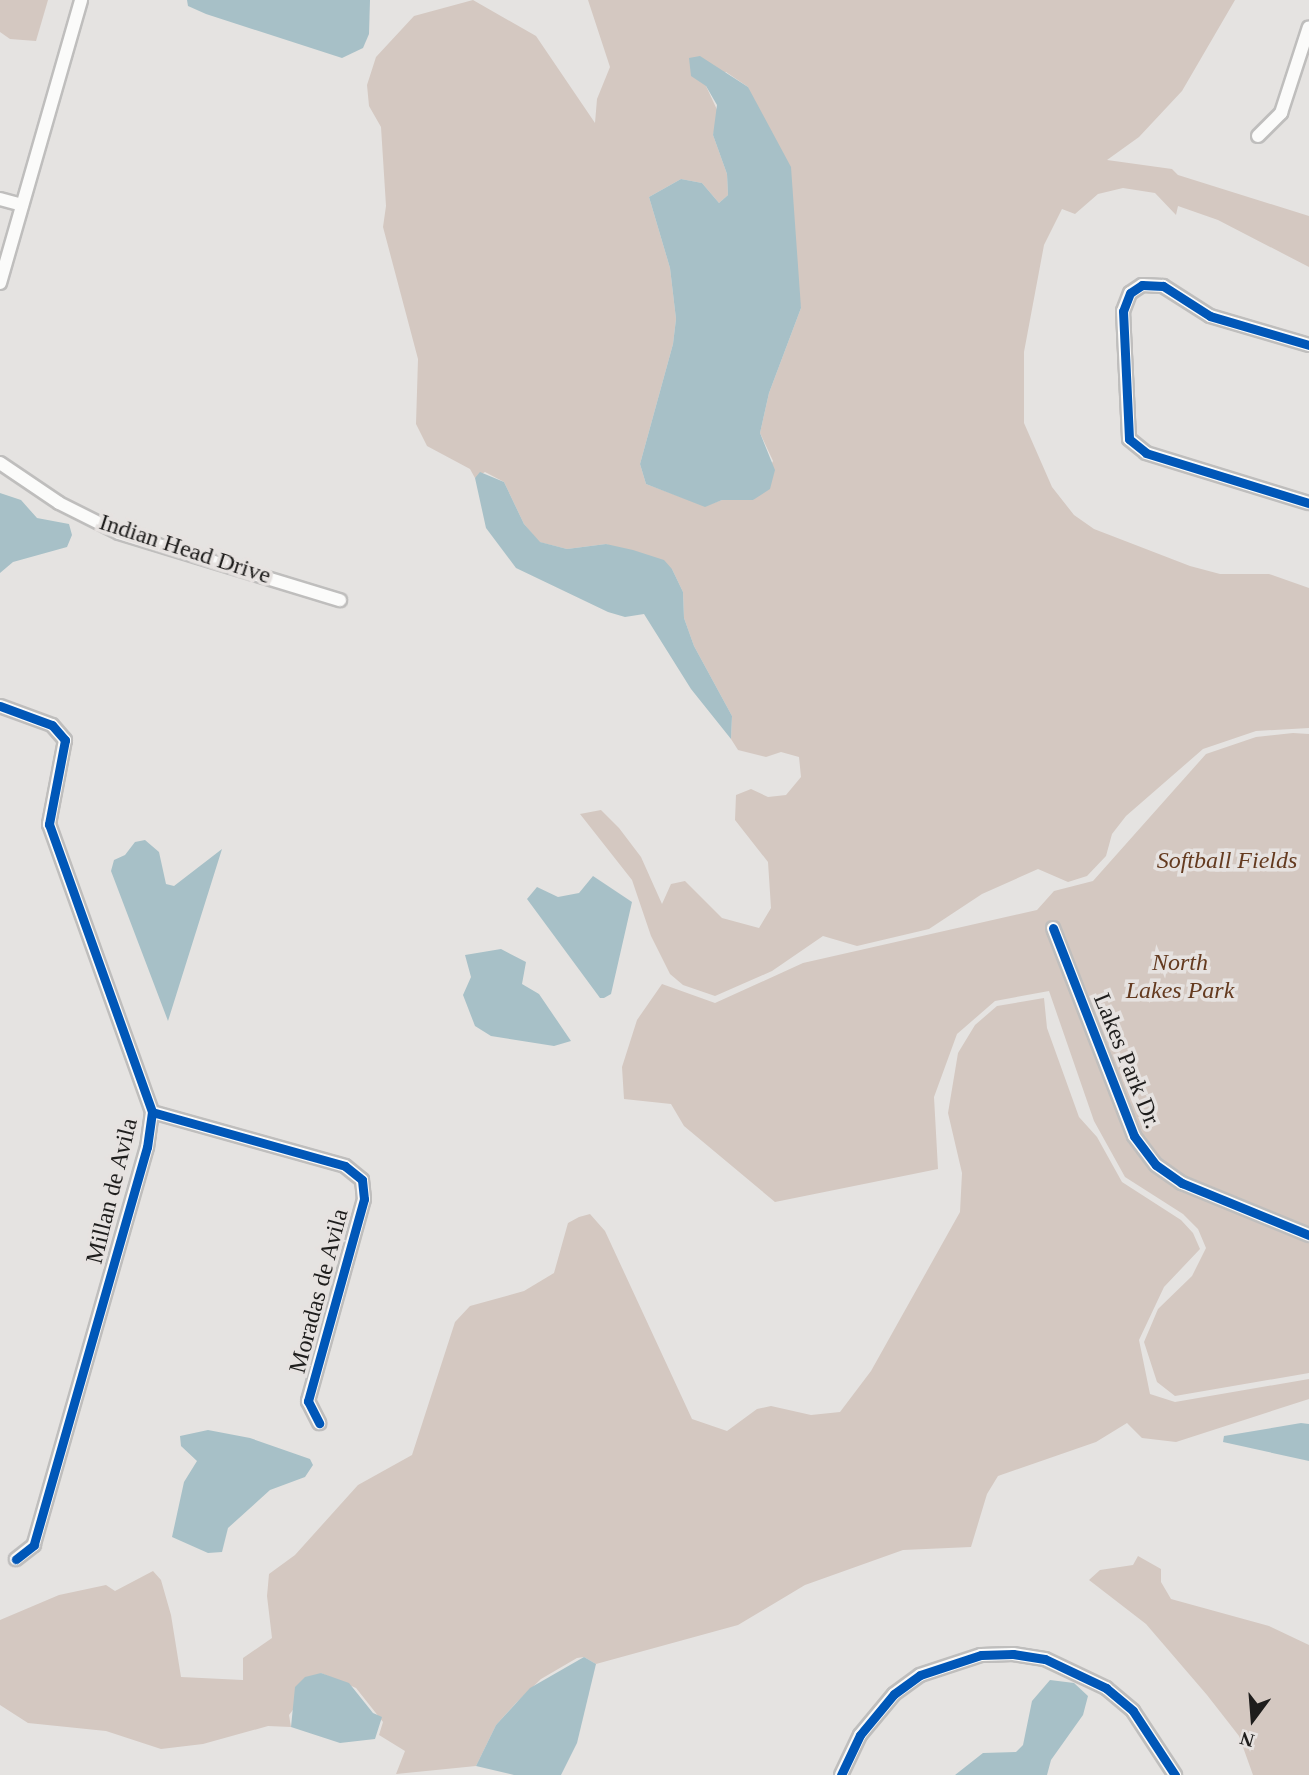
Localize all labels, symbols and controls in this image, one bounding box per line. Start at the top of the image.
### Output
street label: Indian Head Drive [96,508,274,590]
park label: Softball Fields [1157,847,1297,875]
park label: North Lakes Park [1126,949,1234,1005]
street label: Lakes Park Dr. [1087,989,1167,1133]
street label: Millan de Avila [80,1115,144,1267]
street label: Moradas de Avila [283,1205,355,1377]
north arrow [1218,1684,1288,1754]
text: N [1238,1728,1257,1752]

